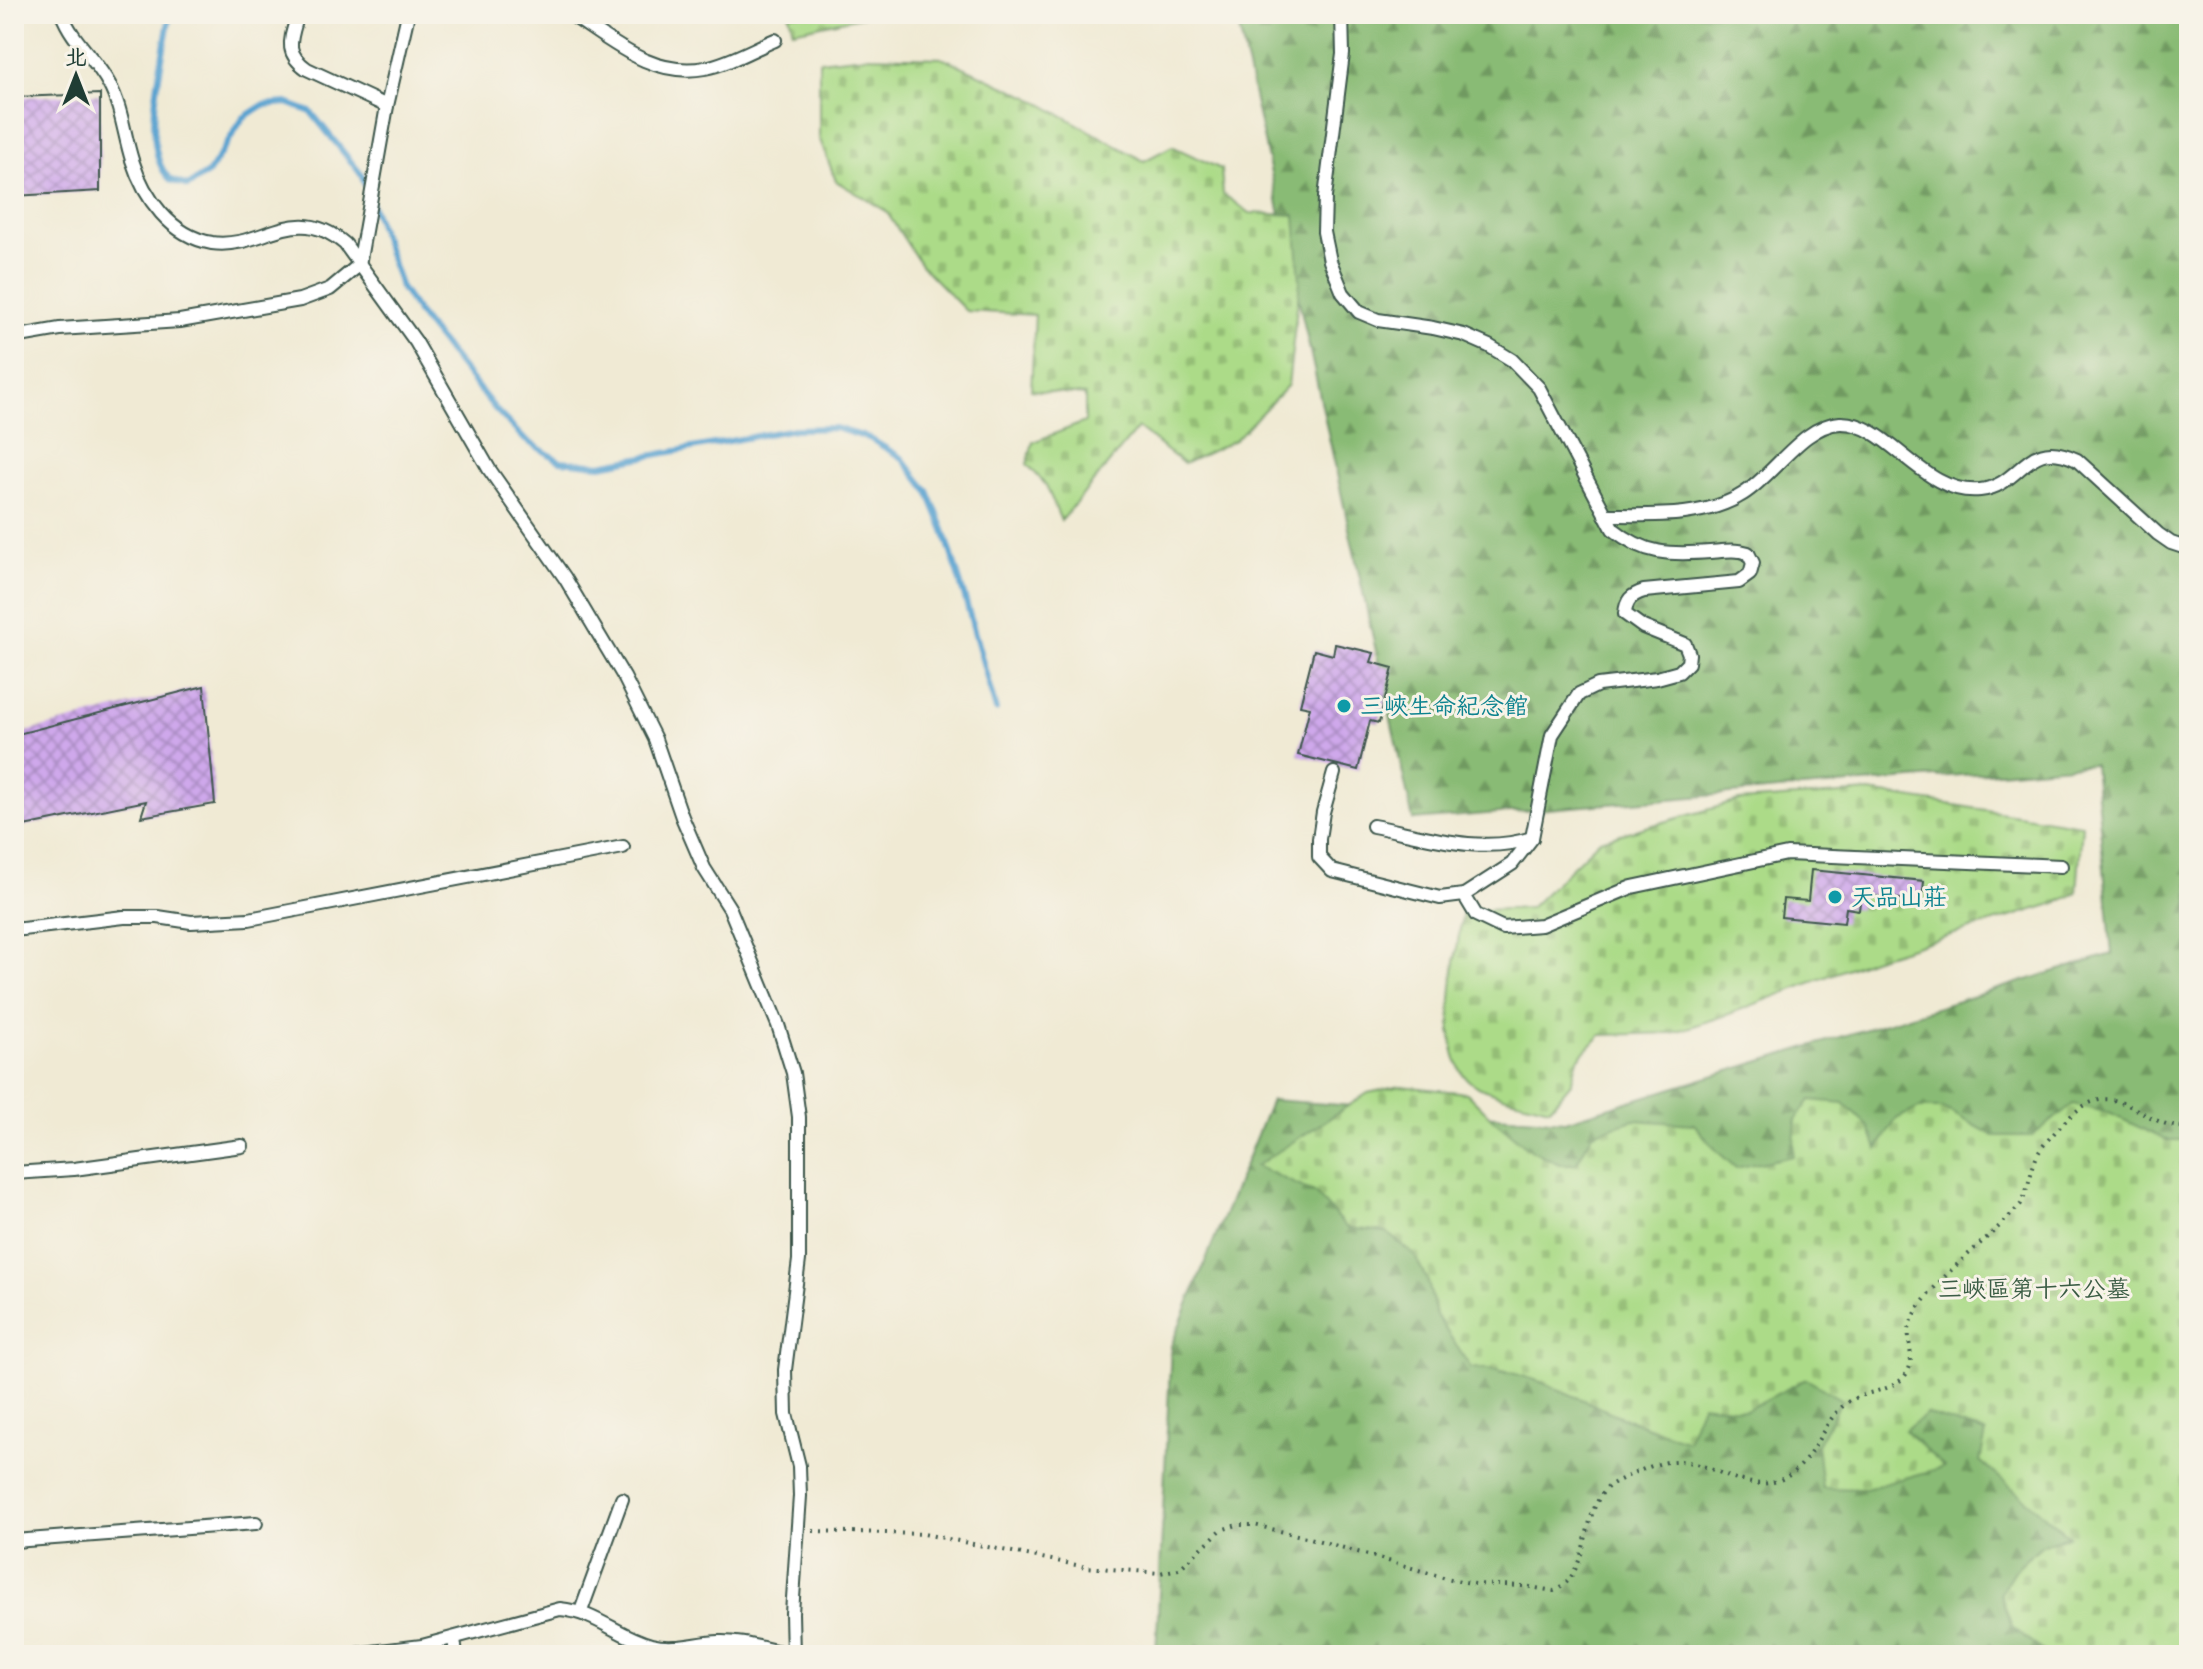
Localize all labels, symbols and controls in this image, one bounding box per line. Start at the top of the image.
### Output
north arrow [36,36,116,116]
text: 北 [65,42,87,70]
place label: 三峽生命紀念館 [1360,690,1528,720]
marker: 三峽生命紀念館 [1335,697,1353,715]
place label: 天品山莊 [1851,881,1947,911]
marker: 天品山莊 [1826,888,1844,906]
park label: 三峽區第十六公墓 [1938,1273,2130,1303]

